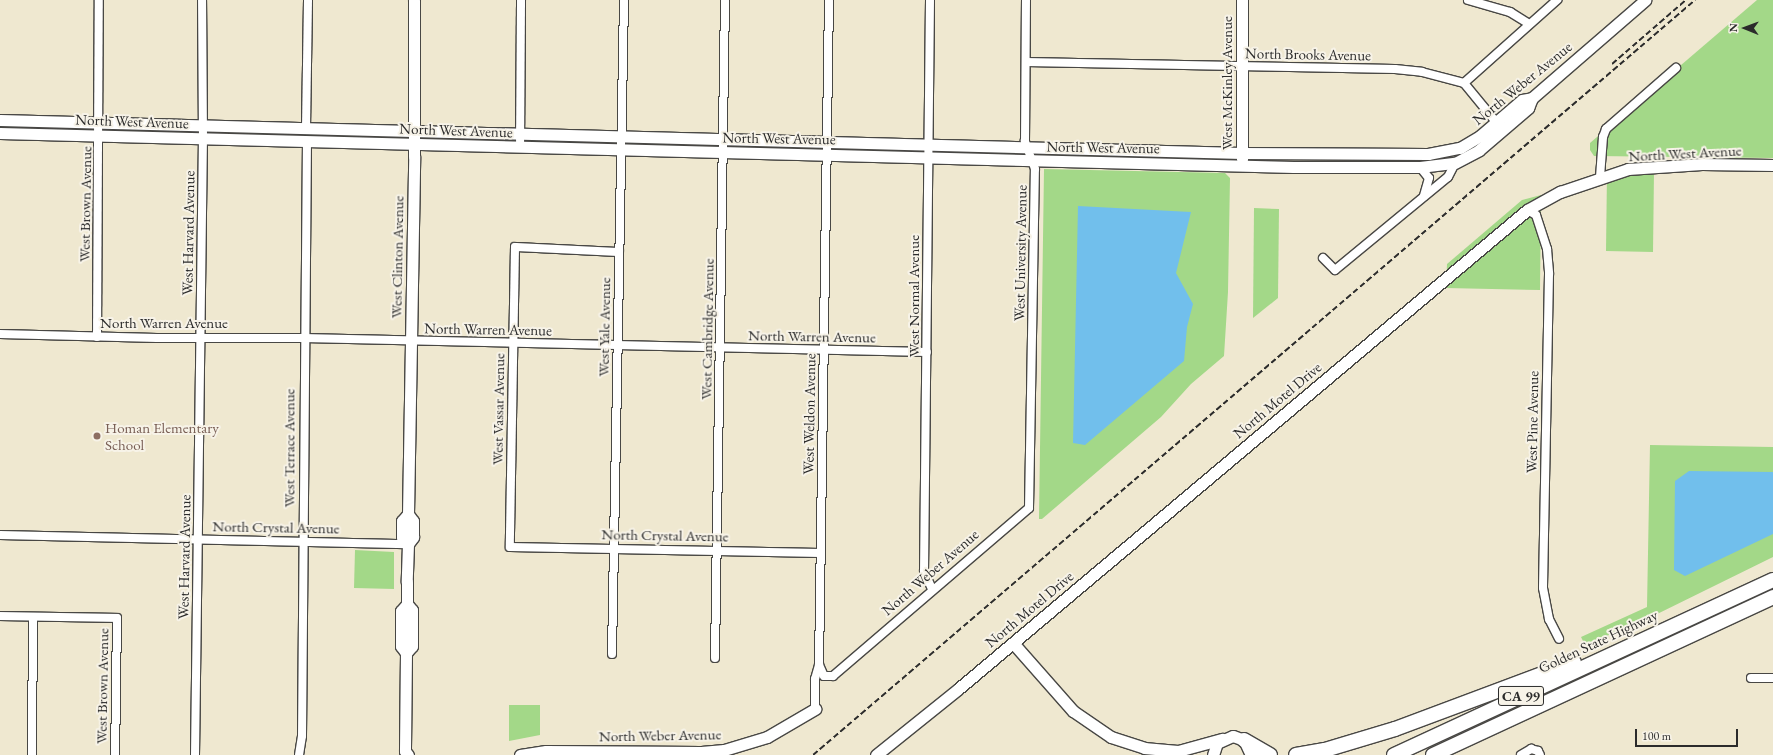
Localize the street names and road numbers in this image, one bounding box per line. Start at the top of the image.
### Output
street label: West McKinley Avenue [1218,16,1236,150]
street label: North Weber Avenue [1469,37,1575,129]
street label: North Brooks Avenue [1245,44,1371,64]
street label: North West Avenue [75,110,189,132]
street label: North West Avenue [399,119,513,141]
street label: North West Avenue [722,128,836,148]
street label: North West Avenue [1046,137,1160,157]
street label: North West Avenue [1628,141,1742,165]
street label: West Brown Avenue [75,146,95,262]
street label: West Harvard Avenue [178,170,198,296]
street label: West University Avenue [1010,185,1030,321]
street label: West Clinton Avenue [387,196,407,318]
street label: West Normal Avenue [905,235,923,357]
street label: West Cambridge Avenue [697,258,717,400]
street label: West Yale Avenue [594,277,614,377]
street label: North Warren Avenue [100,314,228,332]
street label: North Warren Avenue [424,319,552,339]
street label: North Warren Avenue [748,326,876,346]
street label: West Vassar Avenue [488,353,508,465]
street label: West Weldon Avenue [799,353,819,475]
street label: North Motel Drive [1229,358,1325,442]
street label: West Pine Avenue [1522,371,1542,473]
street label: West Terrace Avenue [280,389,298,507]
street label: West Harvard Avenue [174,494,194,620]
street label: North Crystal Avenue [212,517,340,537]
street label: North Crystal Avenue [601,525,729,545]
street label: North Weber Avenue [878,525,982,619]
street label: North Motel Drive [981,567,1077,651]
street label: Golden State Highway [1536,605,1660,677]
street label: West Brown Avenue [92,628,112,744]
road number: CA 99 [1497,684,1545,708]
street label: North Weber Avenue [599,725,721,745]

